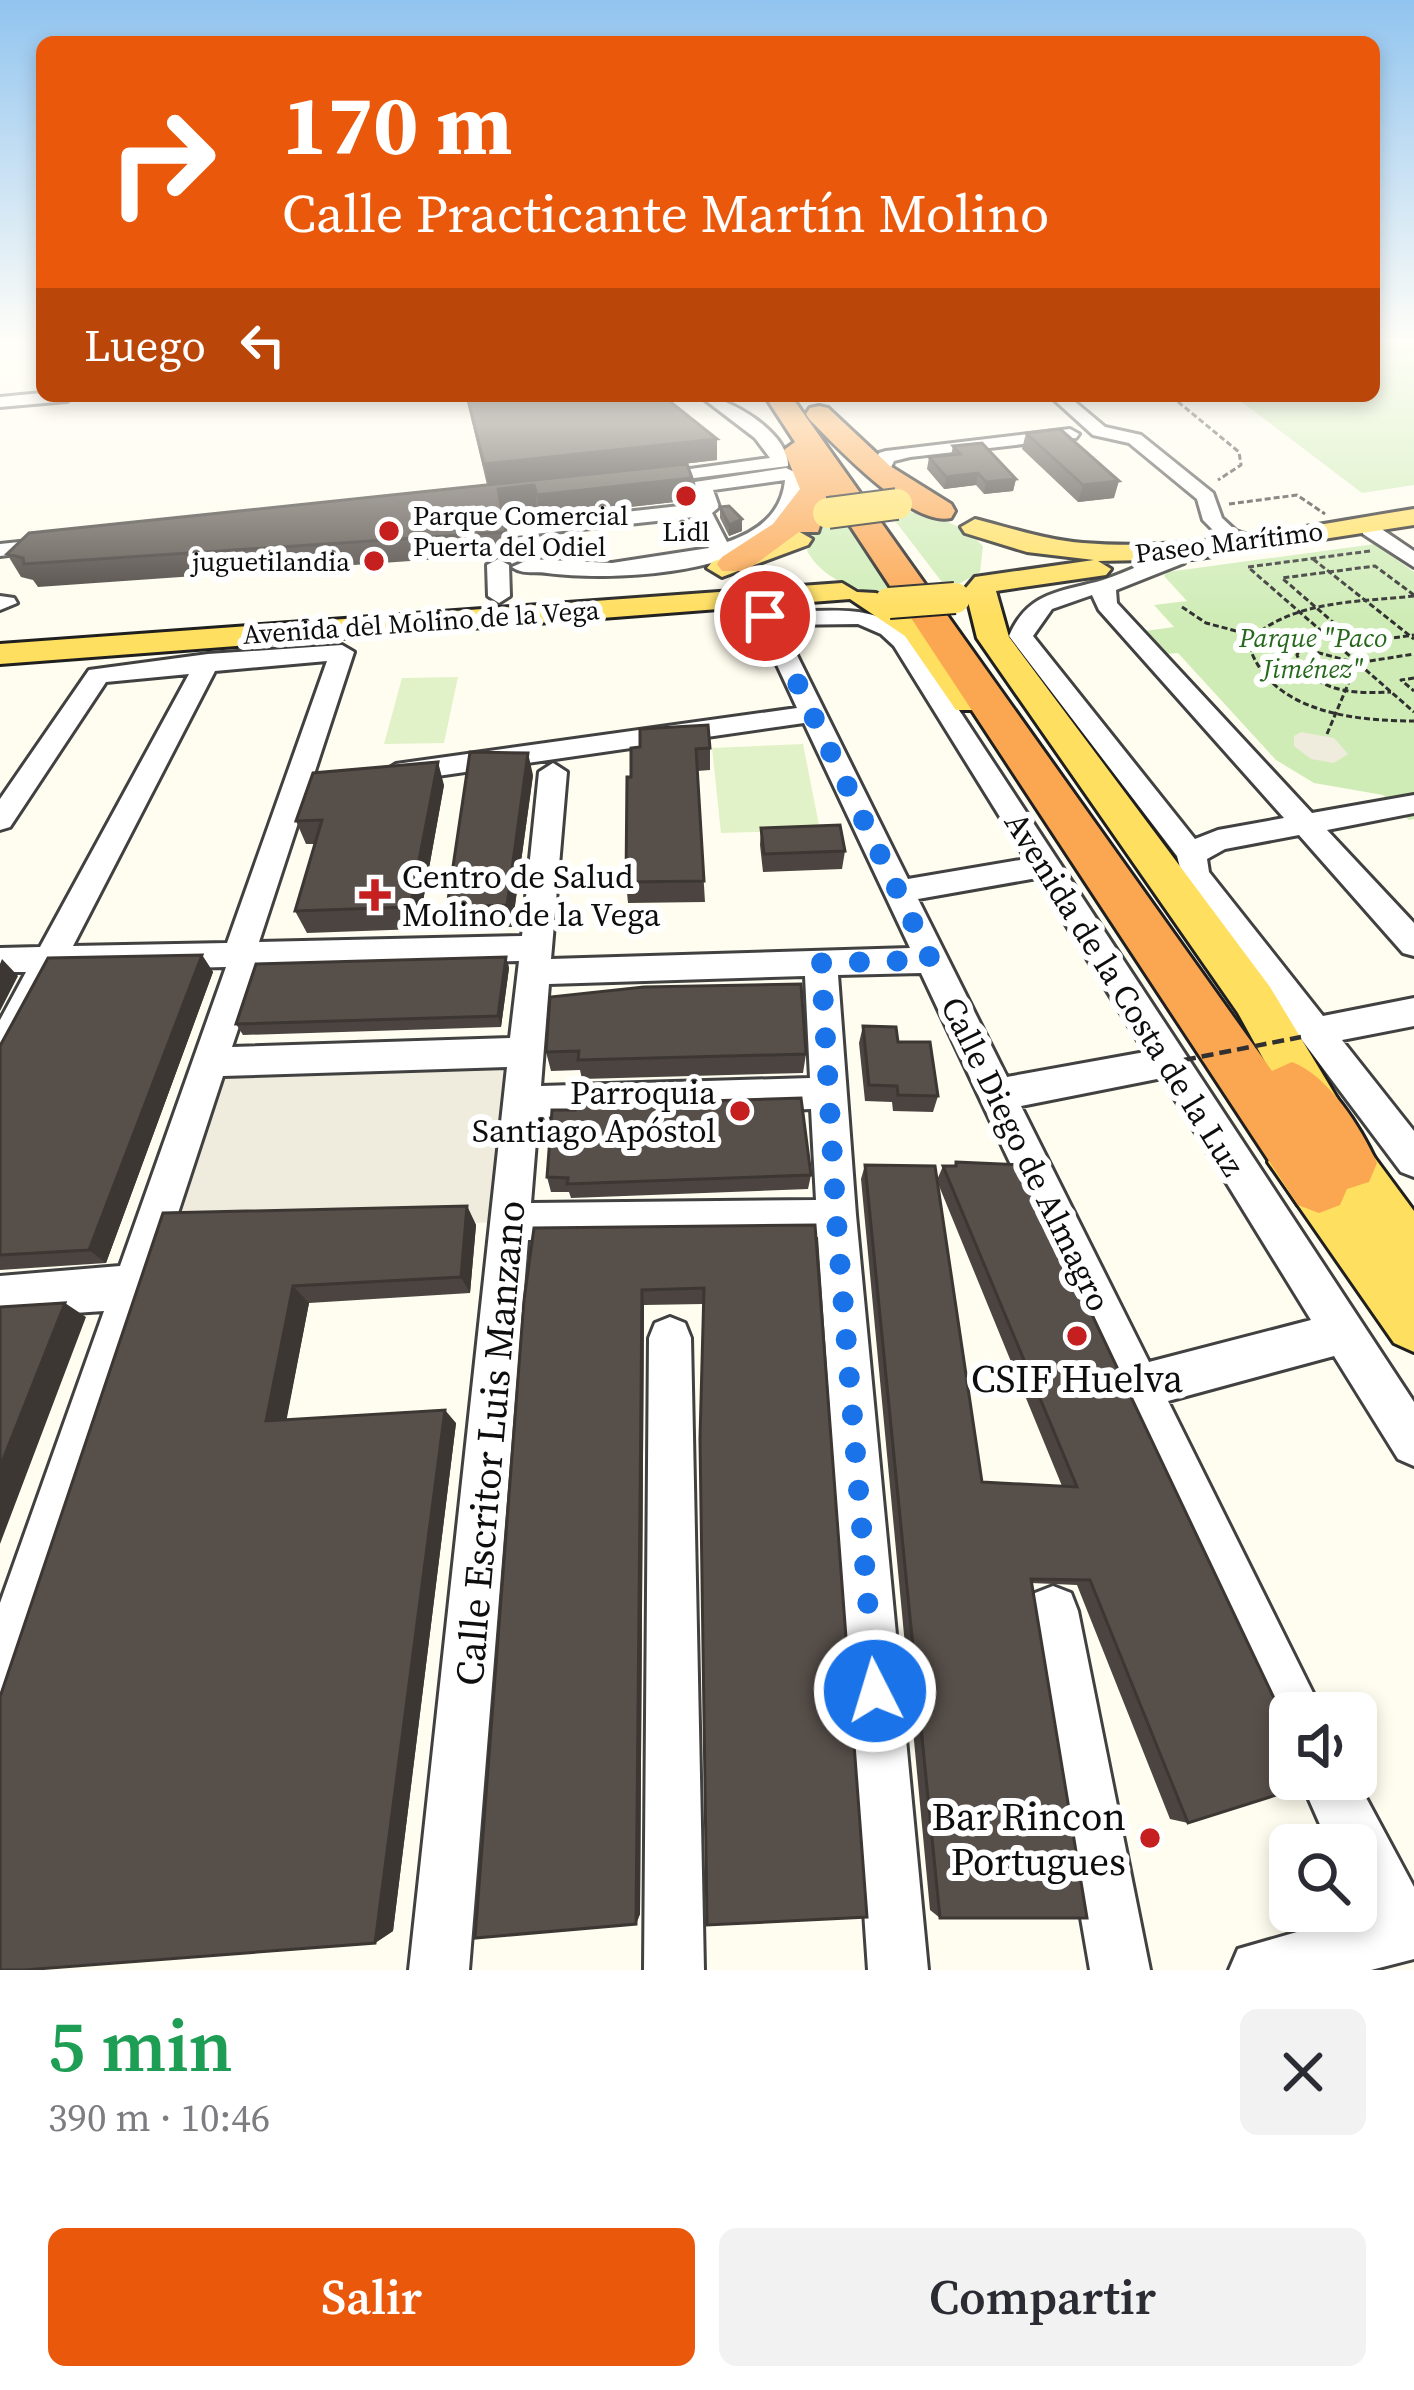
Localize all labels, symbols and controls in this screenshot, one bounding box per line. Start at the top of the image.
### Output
text: 170 m [282,67,513,182]
icon: right [84,84,240,240]
text: Calle Practicante Martín Molino [282,176,1050,250]
icon: left [230,312,296,378]
text: Luego [84,314,206,376]
marker: Lidl [673,483,699,509]
place label: Parque Comercial Puerta del Odiel [413,497,628,565]
street label: Paseo Marítimo [1133,512,1325,572]
place label: Lidl [662,513,710,550]
marker: Parque Comercial Puerta del Odiel [376,518,402,544]
place label: juguetilandia [189,543,350,580]
marker: juguetilandia [361,548,387,574]
pin [714,565,816,667]
icon: arrive [732,583,798,649]
street label: Avenida del Molino de la Vega [241,591,601,653]
park label: Parque "Paco Jiménez" [1238,619,1387,687]
street label: Avenida de la Costa de la Luz [994,803,1256,1185]
place label: Centro de Salud Molino de la Vega [402,854,661,937]
marker: Centro de Salud Molino de la Vega [359,879,391,911]
street label: Calle Diego de Almagro [930,989,1122,1319]
place label: Parroquia Santiago Apóstol [472,1070,716,1153]
marker: Parroquia Santiago Apóstol [727,1098,753,1124]
street label: Calle Escritor Luis Manzano [442,1198,538,1688]
marker: CSIF Huelva [1064,1323,1090,1349]
place label: CSIF Huelva [971,1352,1183,1405]
position arrow [812,1628,938,1754]
map controls [1269,1692,1377,1932]
button: sound [1269,1692,1377,1800]
place label: Bar Rincon Portugues [932,1790,1126,1888]
button: search [1269,1824,1377,1932]
marker: Bar Rincon Portugues [1137,1825,1163,1851]
text: 5 min [48,1996,233,2095]
button: close [1240,2009,1366,2135]
text: 390 m · 10:46 [48,2091,270,2144]
button: Salir [48,2228,695,2366]
button: Compartir [719,2228,1366,2366]

